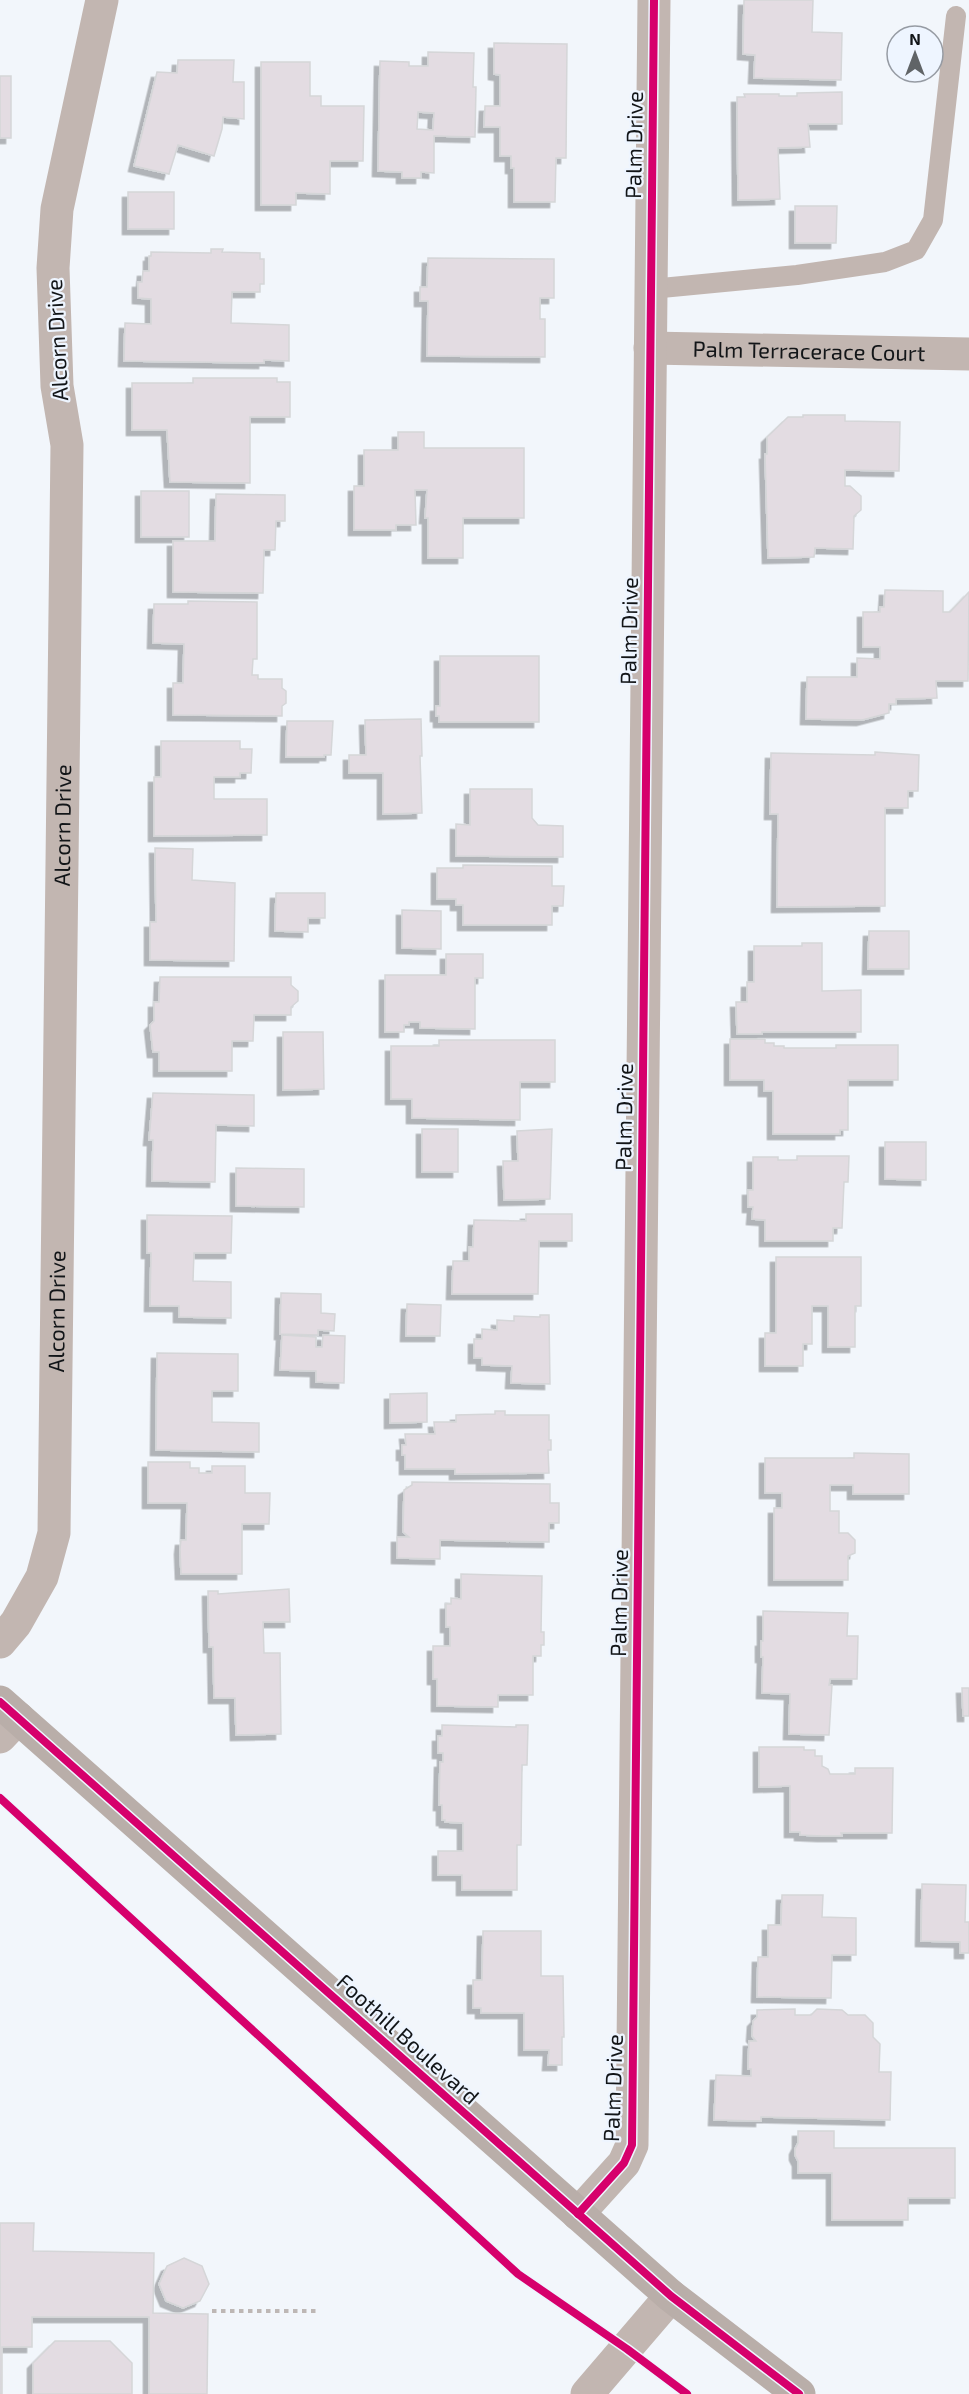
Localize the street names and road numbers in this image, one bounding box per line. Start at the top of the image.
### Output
street label: Palm Drive [619,91,647,199]
street label: Alcorn Drive [40,278,72,402]
street label: Palm Terracerace Court [692,335,926,365]
street label: Palm Drive [614,577,642,685]
street label: Alcorn Drive [48,764,75,887]
street label: Palm Drive [609,1063,637,1171]
street label: Alcorn Drive [42,1250,69,1373]
street label: Palm Drive [604,1549,632,1657]
street label: Foothill Boulevard [332,1968,485,2109]
street label: Palm Drive [597,2034,627,2142]

